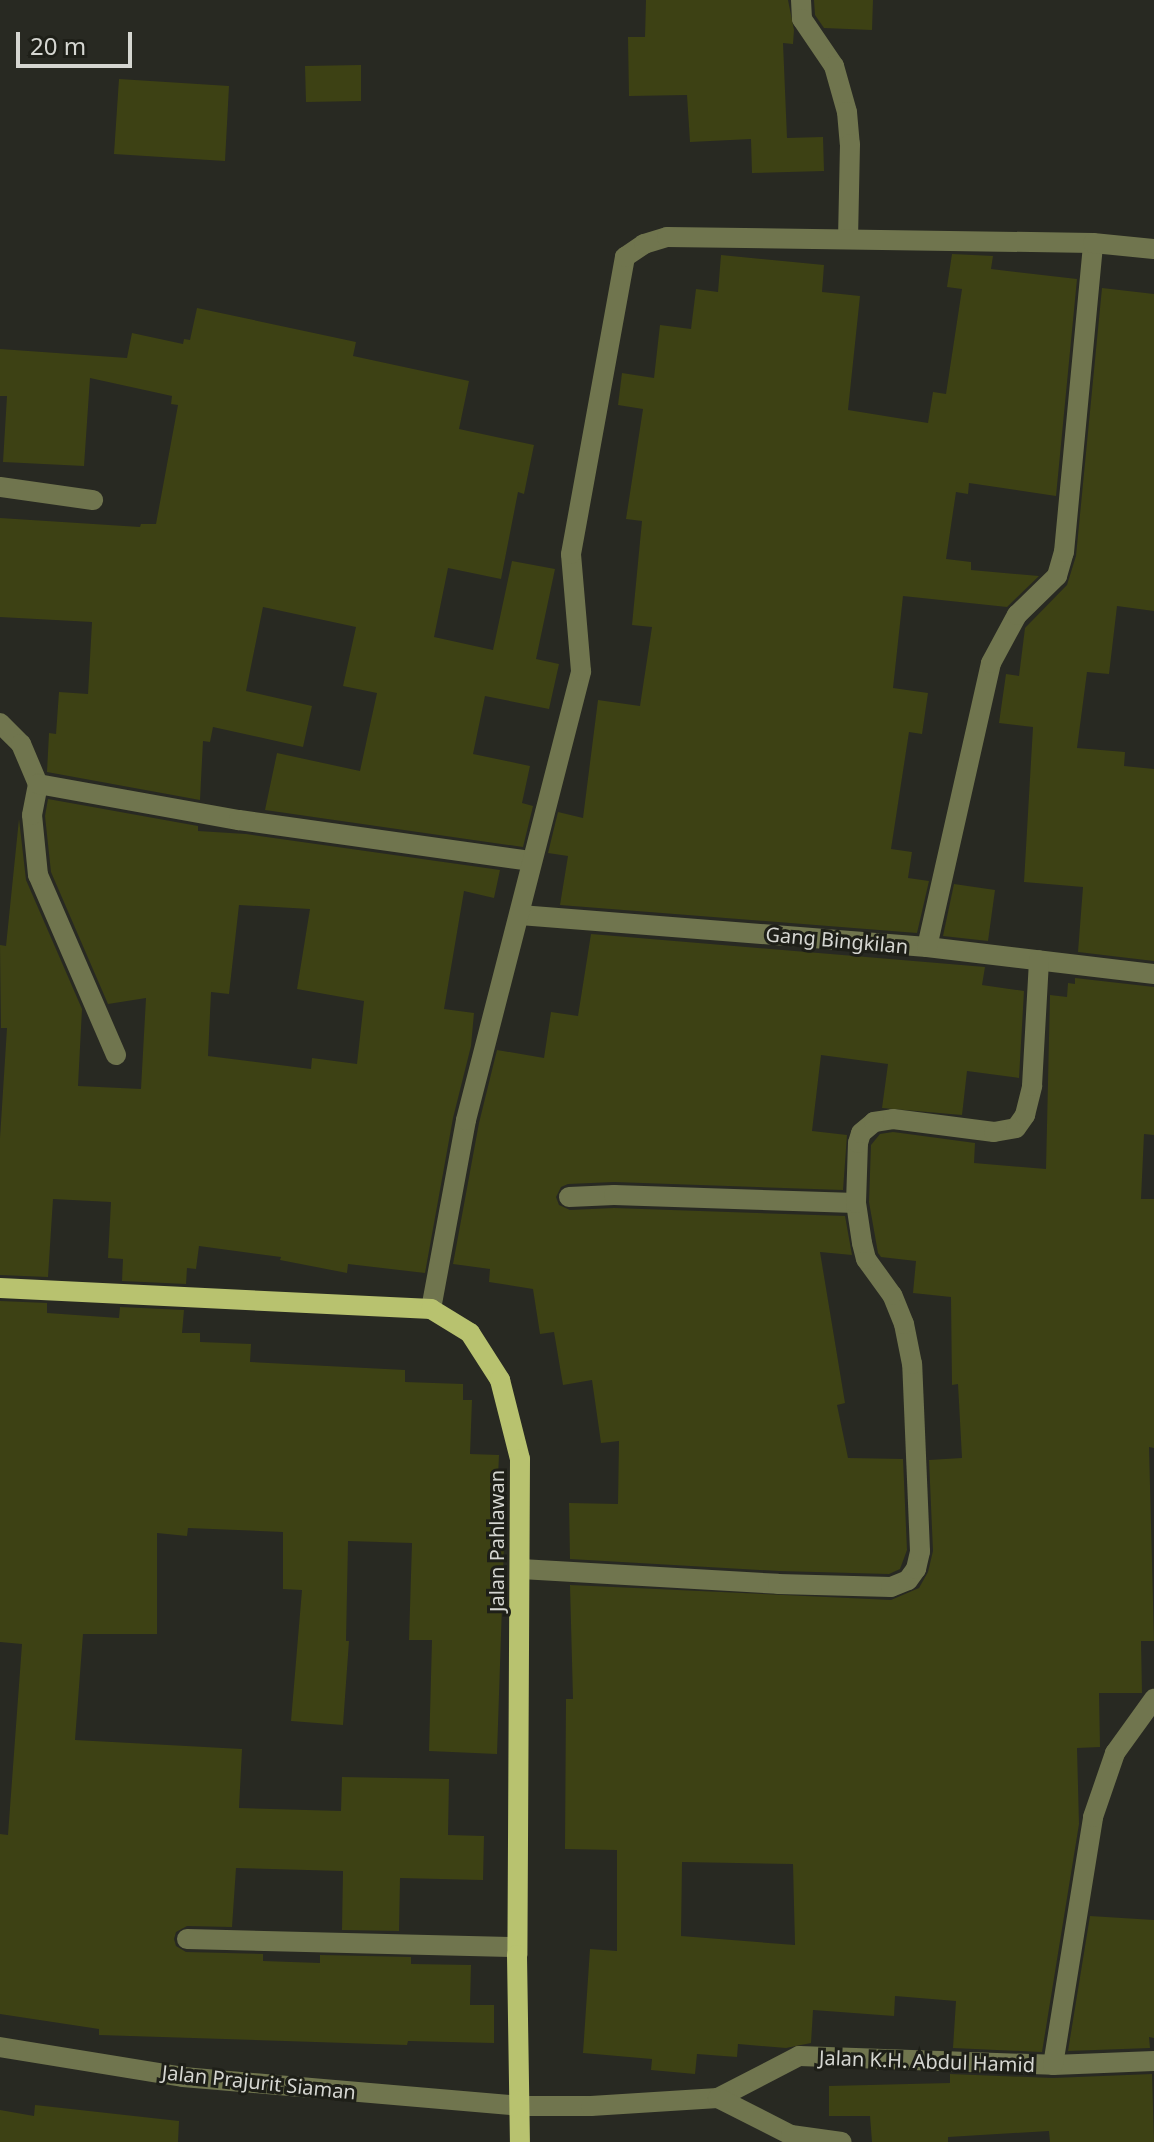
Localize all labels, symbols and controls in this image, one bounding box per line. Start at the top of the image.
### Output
scale bar [20,16,136,66]
text: 20 m [30,29,86,62]
street label: Gang Bingkilan [765,922,909,958]
street label: Jalan Pahlawan [484,1470,508,1612]
street label: Jalan K.H. Abdul Hamid [819,2045,1035,2077]
street label: Jalan Prajurit Siaman [161,2060,357,2104]

